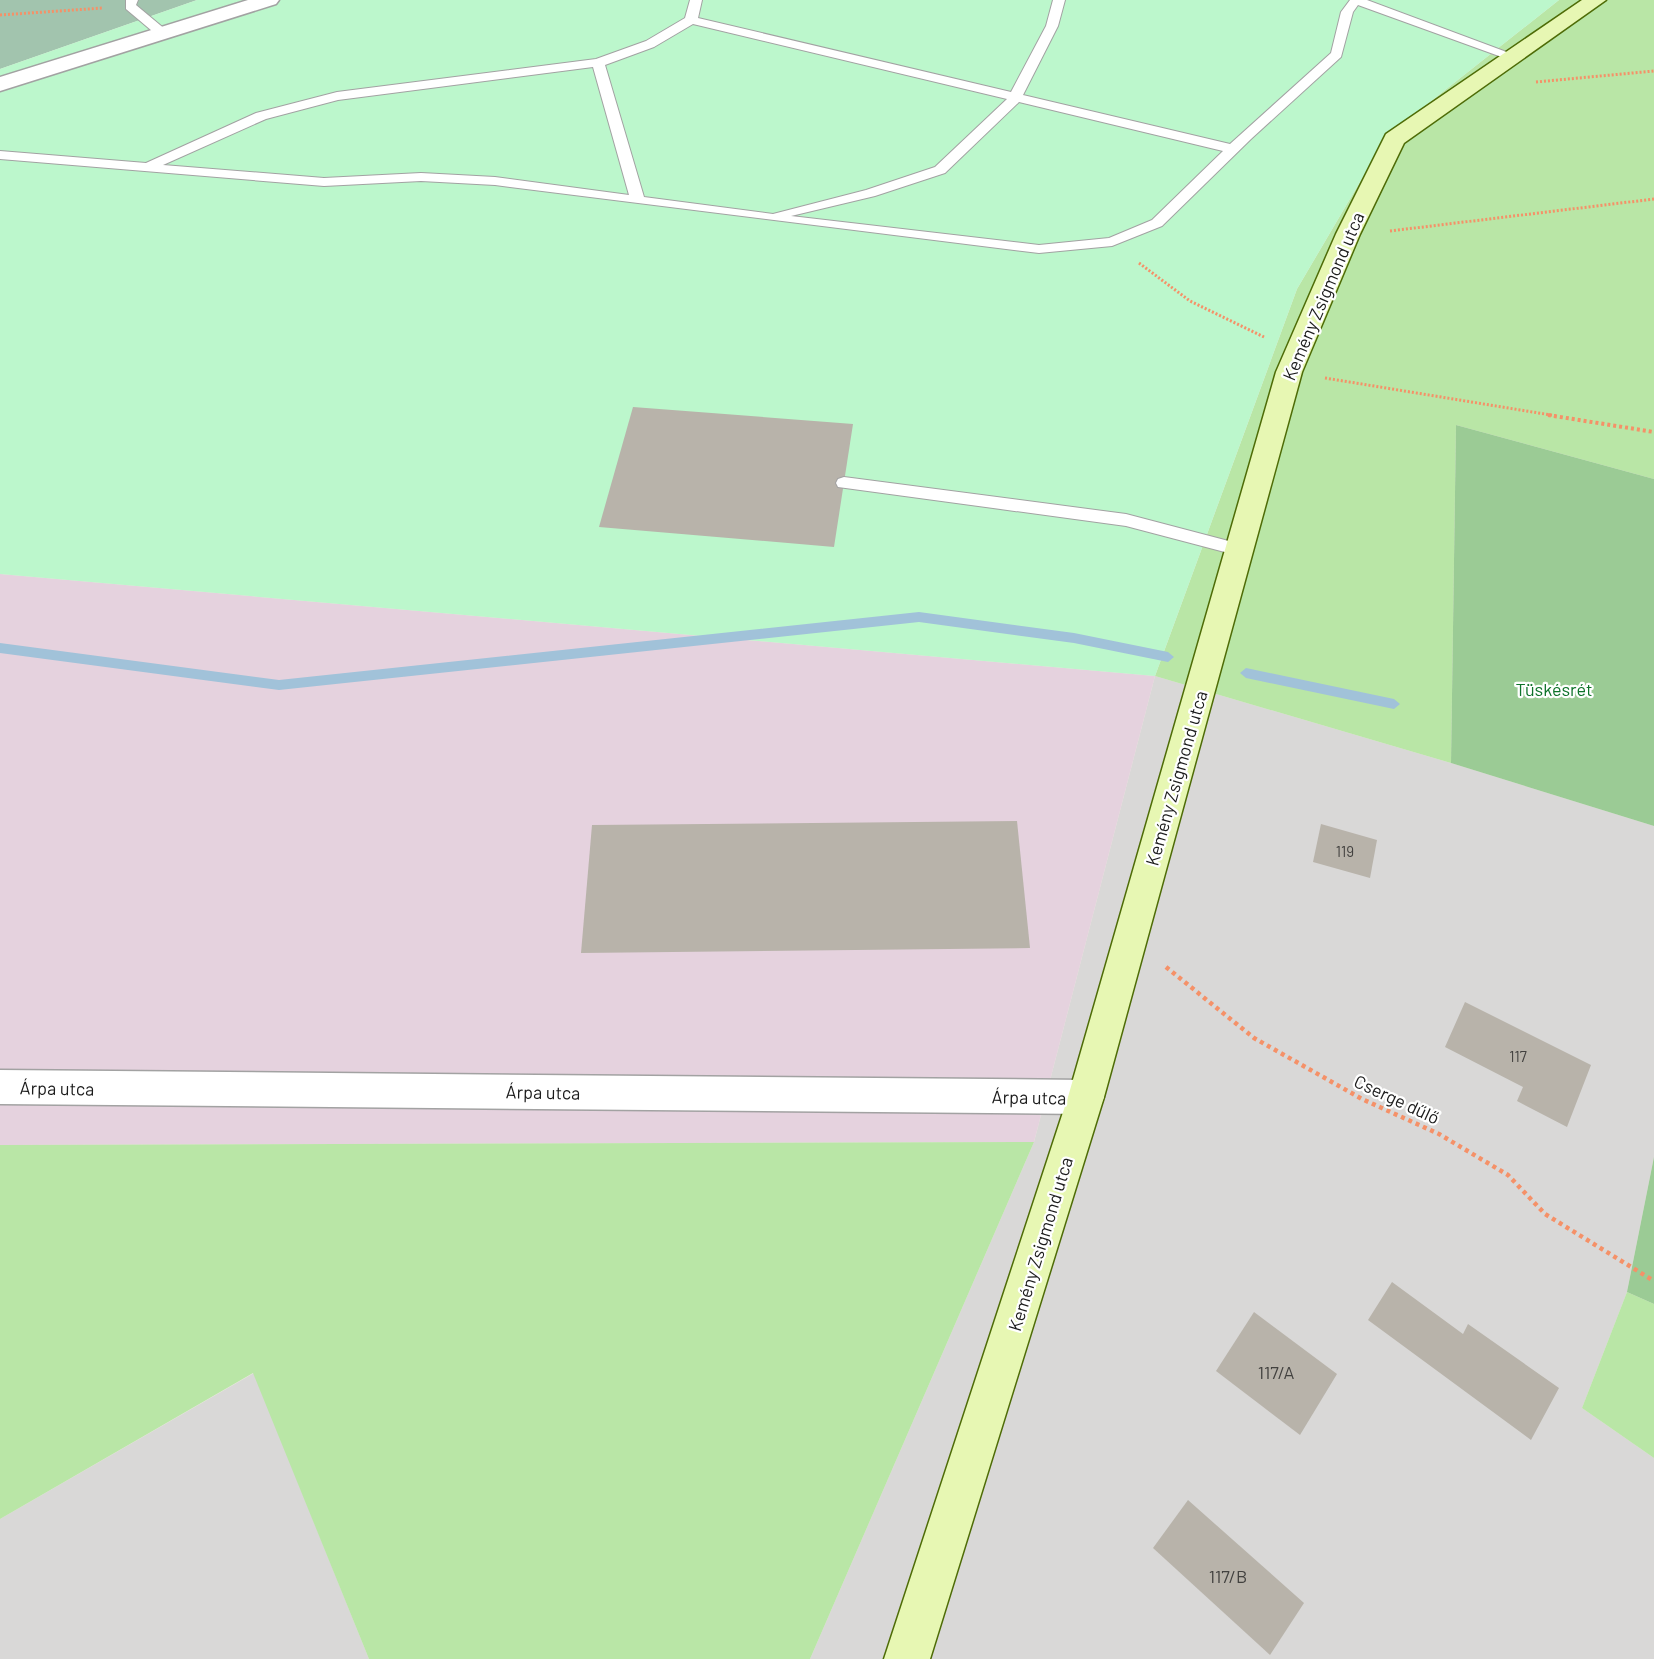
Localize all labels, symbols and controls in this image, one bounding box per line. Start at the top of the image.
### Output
street label: Kemény Zsigmond utca [1278,208,1368,384]
park label: Tüskésrét [1515,678,1593,700]
street label: Kemény Zsigmond utca [1140,688,1212,868]
house number: 119 [1336,842,1354,860]
house number: 117 [1509,1047,1527,1065]
street label: Cserge dűlő [1351,1070,1443,1128]
street label: Árpa utca [19,1076,95,1100]
street label: Árpa utca [505,1080,581,1104]
street label: Árpa utca [991,1085,1067,1109]
street label: Kemény Zsigmond utca [1003,1154,1077,1334]
house number: 117/A [1258,1361,1294,1383]
house number: 117/B [1209,1565,1247,1587]

